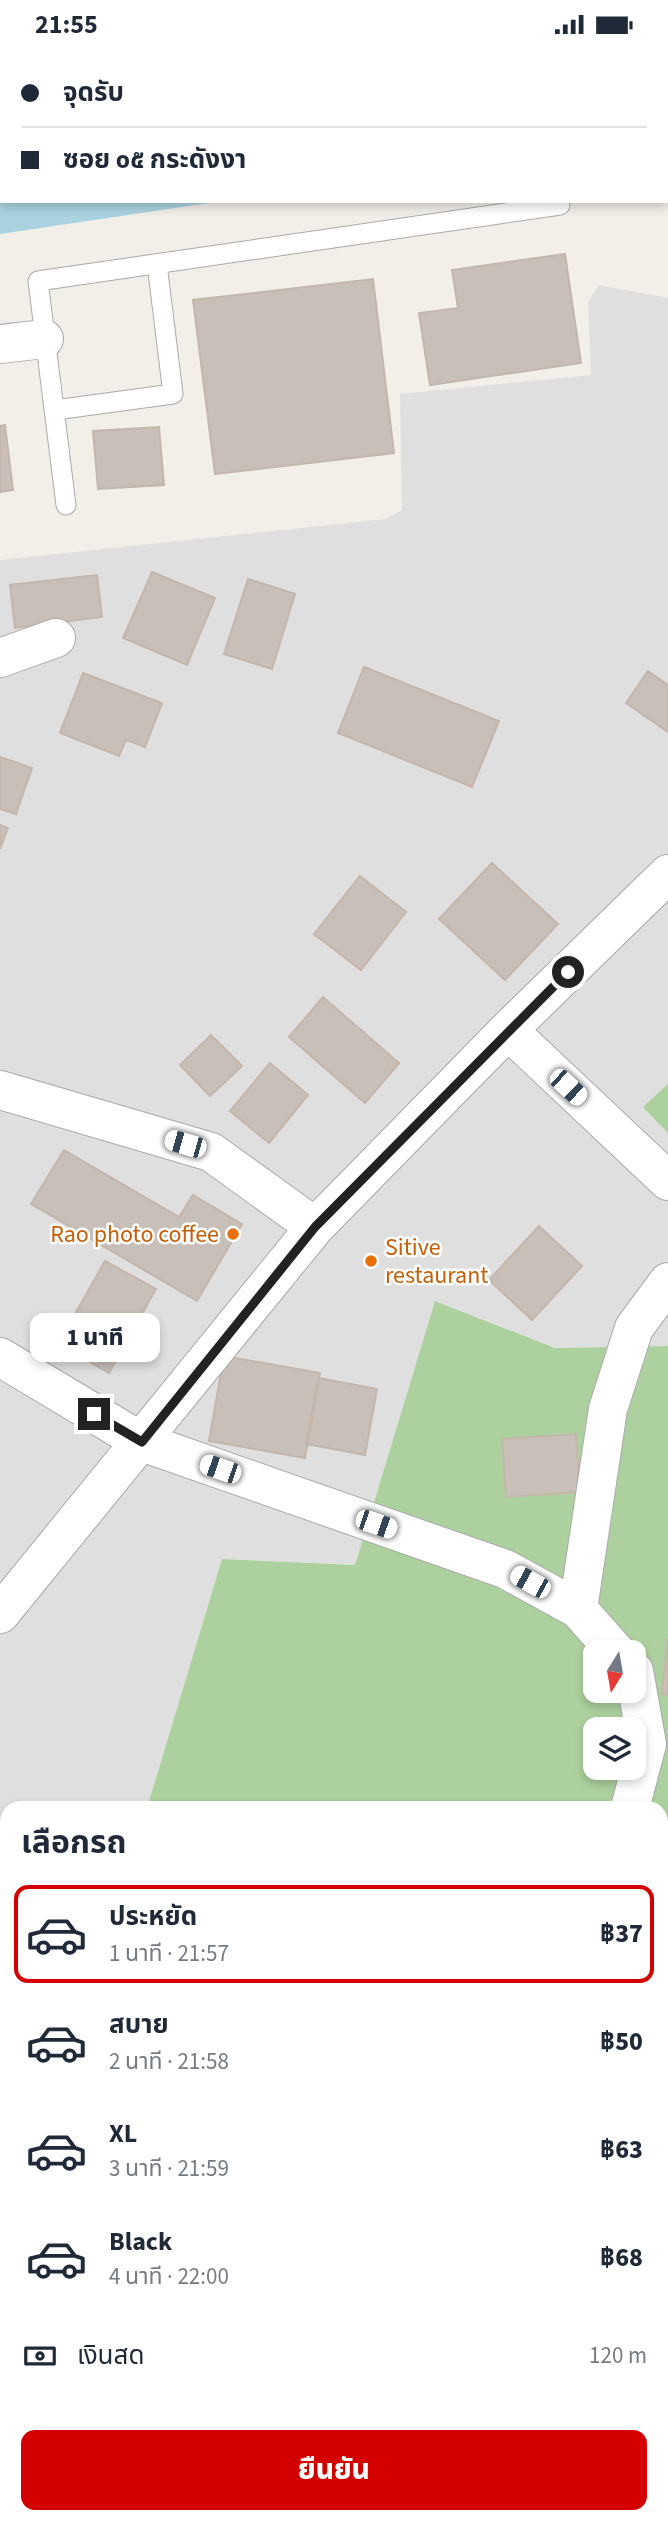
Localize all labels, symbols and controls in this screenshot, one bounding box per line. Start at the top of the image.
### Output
text: 21:55 [35,6,98,43]
text: จุดรับ [63,74,124,111]
text: ซอย ๐๕ กระดังงา [63,141,246,178]
route start [552,956,584,988]
car [546,1065,591,1109]
car [162,1128,209,1160]
place label: Rao photo coffee [50,1217,219,1252]
marker: Rao photo coffee [225,1226,241,1242]
place label: Sitive restaurant [385,1230,488,1293]
marker: Sitive restaurant [363,1253,379,1269]
callout: 1 นาที [29,1313,159,1361]
text: 1 นาที [66,1321,124,1354]
route end [78,1398,110,1430]
car [197,1452,244,1486]
car [353,1507,400,1541]
car [507,1563,554,1601]
north arrow [583,1640,646,1703]
map controls [583,1640,646,1780]
button: layers [583,1717,646,1780]
text: เลือกรถ [21,1820,126,1866]
text: ประหยัด [109,1898,197,1935]
icon: car [25,1903,88,1966]
text: ฿37 [600,1915,643,1952]
text: 1 นาที · 21:57 [109,1937,229,1970]
text: สบาย [109,2006,169,2043]
icon: car [25,2011,88,2074]
text: ฿50 [600,2023,643,2060]
text: 2 นาที · 21:58 [109,2045,229,2078]
text: XL [109,2115,137,2152]
icon: car [25,2119,88,2182]
text: ฿63 [600,2131,643,2168]
text: 3 นาที · 21:59 [109,2152,229,2185]
text: Black [109,2223,172,2260]
icon: car [25,2227,88,2290]
text: ฿68 [600,2239,643,2276]
text: 4 นาที · 22:00 [109,2260,229,2293]
icon: cash [21,2337,59,2375]
text: เงินสด [77,2337,144,2374]
text: 120 m [589,2339,647,2372]
button: ยืนยัน [21,2430,647,2510]

